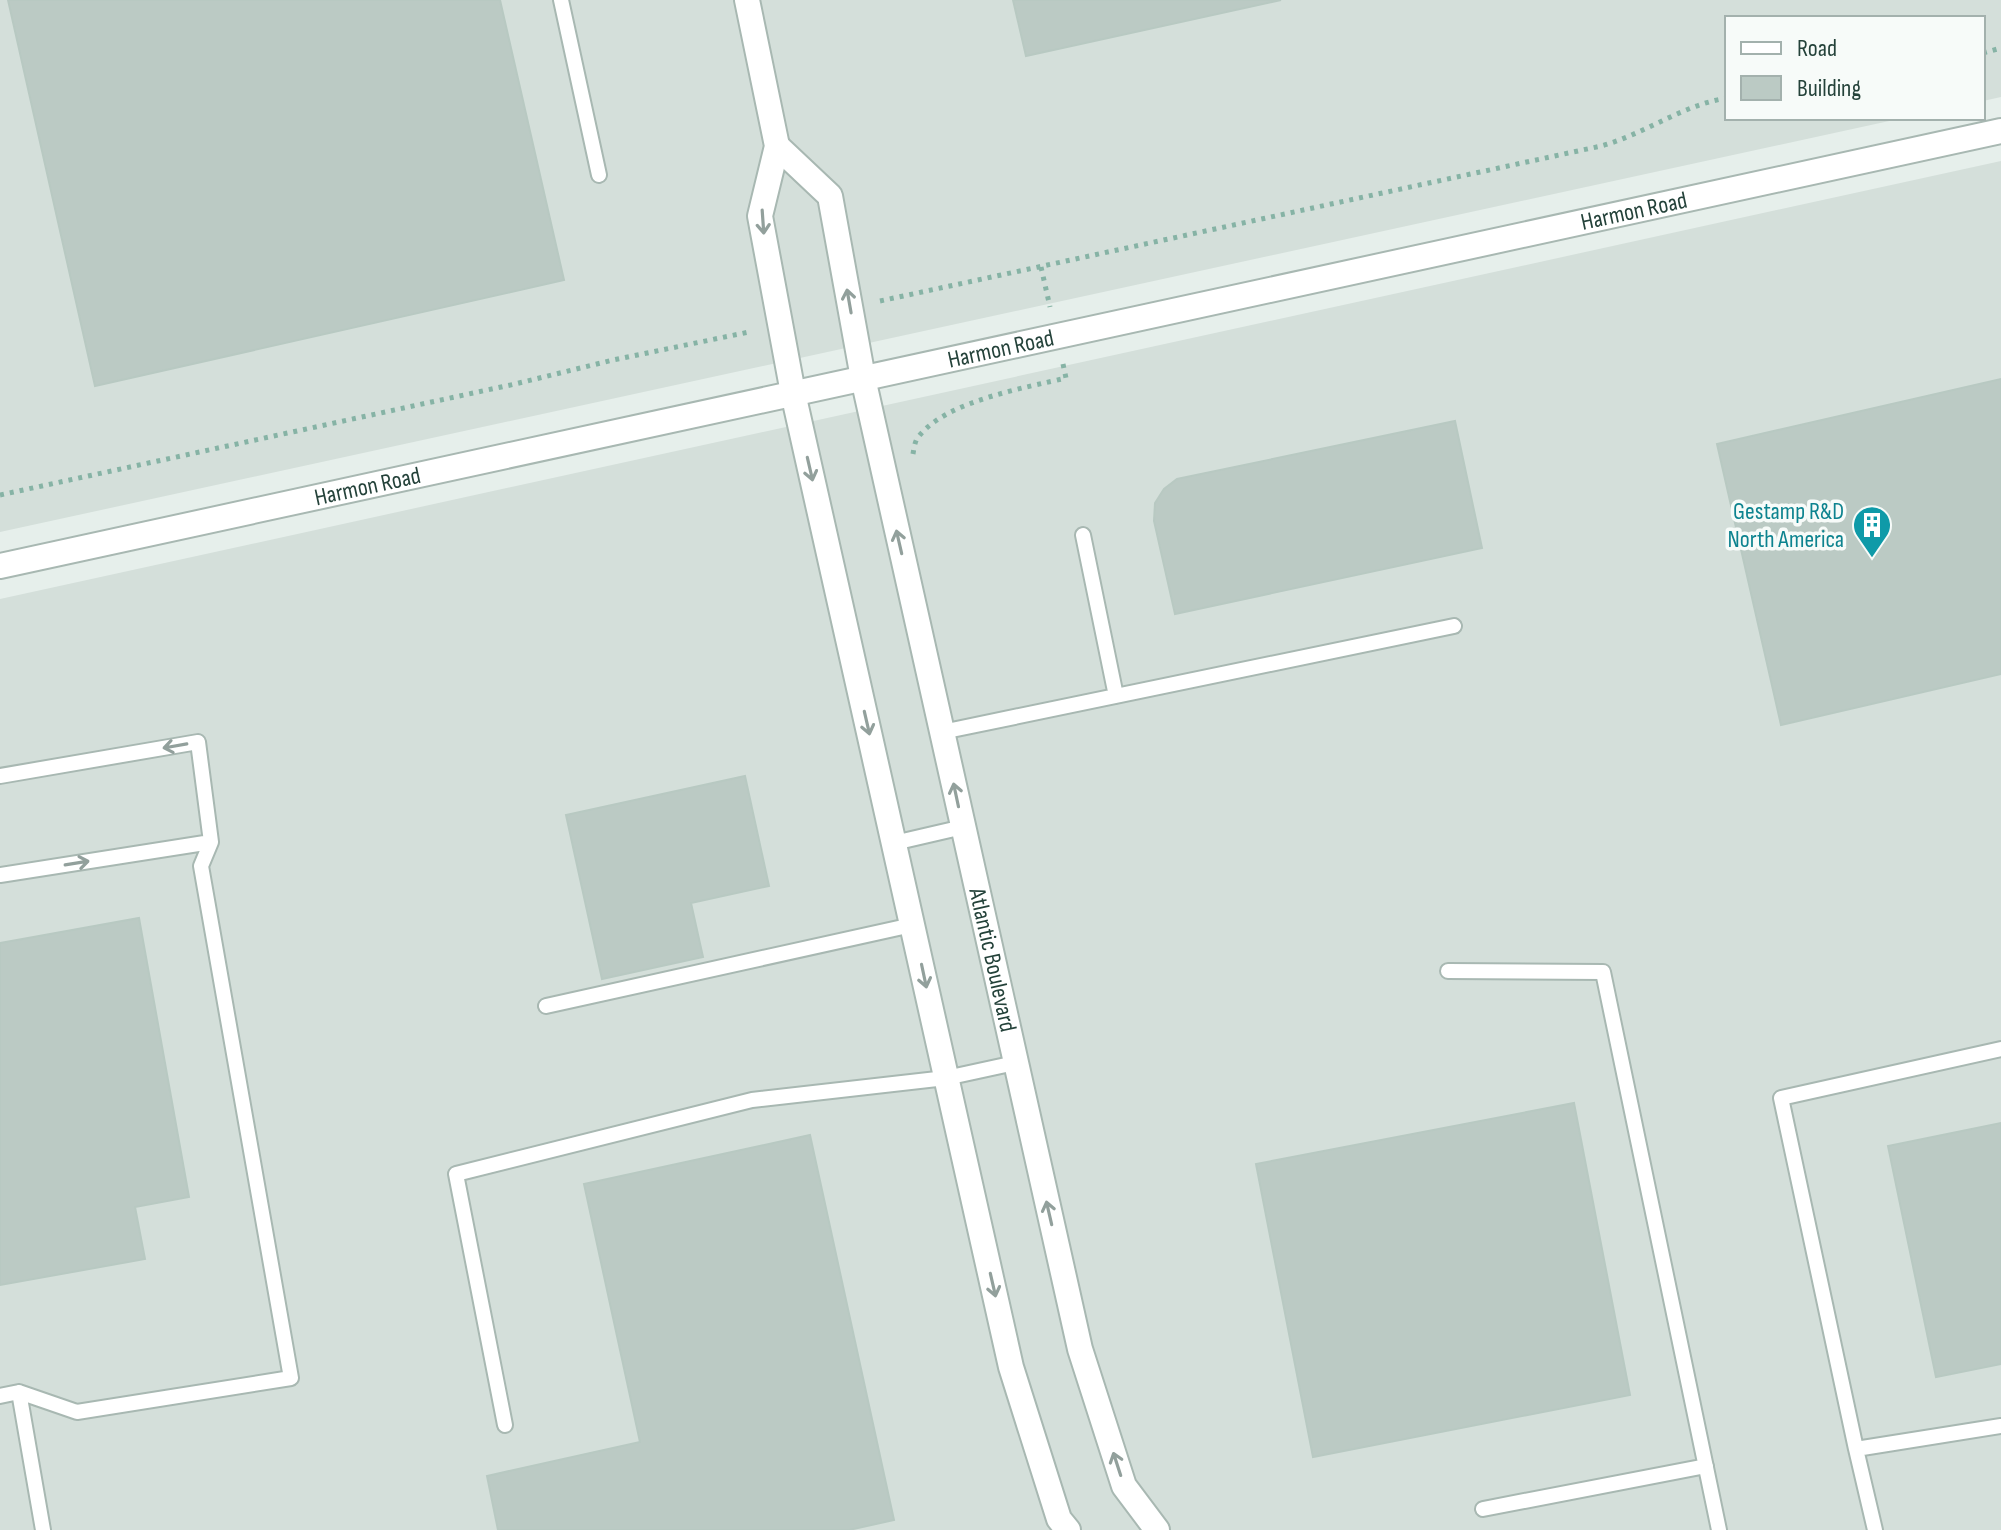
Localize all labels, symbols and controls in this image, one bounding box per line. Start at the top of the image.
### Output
legend [1725,16,1985,120]
text: Road [1797,34,1837,63]
text: Building [1797,74,1861,103]
street label: Harmon Road [1578,186,1690,237]
one-way arrow [756,209,771,235]
one-way arrow [841,289,856,314]
street label: Harmon Road [945,323,1057,375]
one-way arrow [803,456,818,481]
street label: Harmon Road [312,461,423,512]
place label: Gestamp R&D North America [1728,497,1844,554]
building icon: Gestamp R&D North America [1851,504,1893,559]
one-way arrow [891,529,906,555]
one-way arrow [860,709,875,735]
one-way arrow [162,739,188,754]
one-way arrow [948,783,963,809]
one-way arrow [64,855,89,870]
street label: Atlantic Boulevard [962,884,1023,1035]
one-way arrow [917,963,932,989]
one-way arrow [1041,1201,1056,1227]
one-way arrow [986,1272,1001,1297]
one-way arrow [1108,1452,1123,1477]

